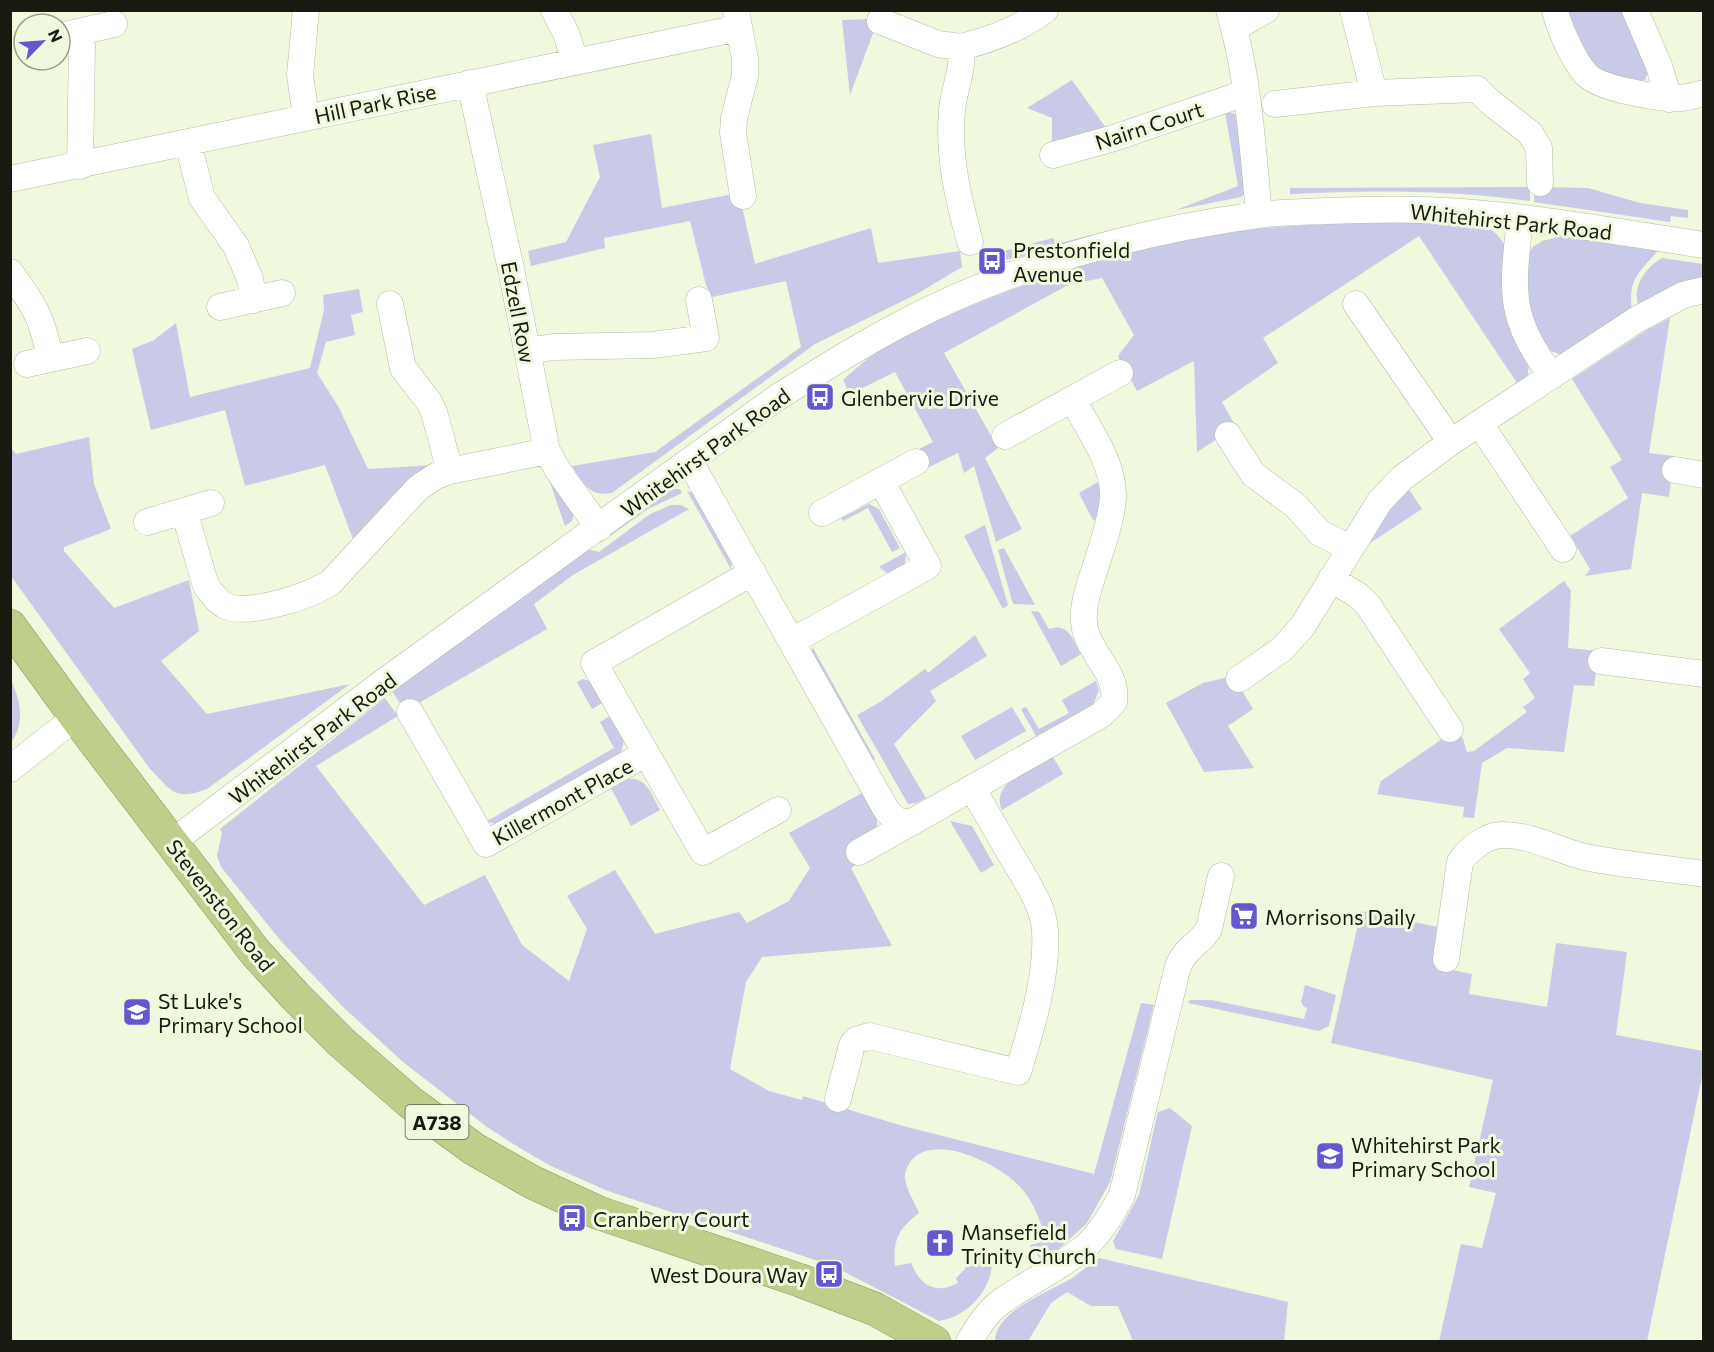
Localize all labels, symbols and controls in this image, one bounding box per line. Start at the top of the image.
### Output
north arrow [12,12,72,72]
text: N [45,26,67,45]
street label: Hill Park Rise [312,78,438,128]
street label: Nairn Court [1092,96,1206,154]
street label: Whitehirst Park Road [1409,198,1613,244]
place label: Prestonfield Avenue [1013,237,1130,286]
bus stop icon: Prestonfield Avenue [976,245,1008,277]
street label: Edzell Row [497,259,541,365]
bus stop icon: Glenbervie Drive [804,381,836,413]
street label: Whitehirst Park Road [616,382,794,522]
place label: Glenbervie Drive [841,385,999,410]
street label: Whitehirst Park Road [223,667,401,809]
street label: Killermont Place [488,752,636,850]
street label: Stevenston Road [162,834,280,976]
supermarket icon: Morrisons Daily [1228,900,1260,932]
place label: Morrisons Daily [1265,904,1416,929]
place label: St Luke's Primary School [158,988,303,1037]
school or university icon: St Luke's Primary School [121,996,153,1028]
road number: A738 [406,1105,468,1139]
place label: Whitehirst Park Primary School [1351,1132,1501,1181]
school or university icon: Whitehirst Park Primary School [1314,1140,1346,1172]
bus stop icon: Cranberry Court [556,1202,588,1234]
place label: Cranberry Court [593,1206,749,1231]
place label: Mansefield Trinity Church [961,1219,1096,1268]
church icon: Mansefield Trinity Church [924,1227,956,1259]
bus stop icon: West Doura Way [813,1258,845,1290]
place label: West Doura Way [650,1262,808,1287]

